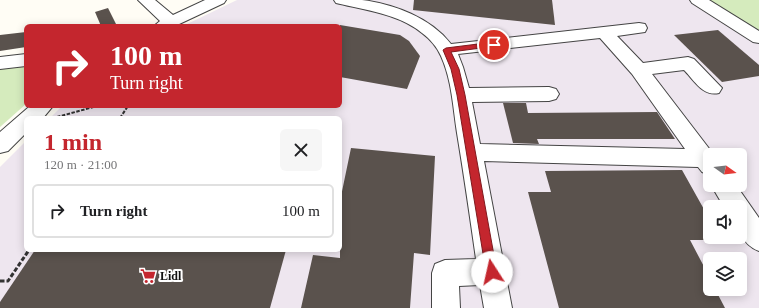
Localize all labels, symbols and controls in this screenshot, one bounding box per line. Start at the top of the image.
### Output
pin [477,28,511,62]
icon: arrive [483,34,505,56]
icon: right [44,40,96,92]
text: 100 m [110,40,182,71]
text: Turn right [110,73,183,93]
text: 1 min [44,129,102,155]
button: close [280,129,322,171]
north arrow [703,148,747,192]
map controls [703,148,747,296]
text: 120 m · 21:00 [44,157,117,172]
icon: right [46,200,68,222]
button: sound [703,200,747,244]
text: Turn right [80,203,147,219]
text: 100 m [282,203,320,219]
position arrow [471,251,513,293]
button: layers [703,252,747,296]
supermarket icon: Lidl [139,267,157,285]
place label: Lidl [160,269,182,283]

